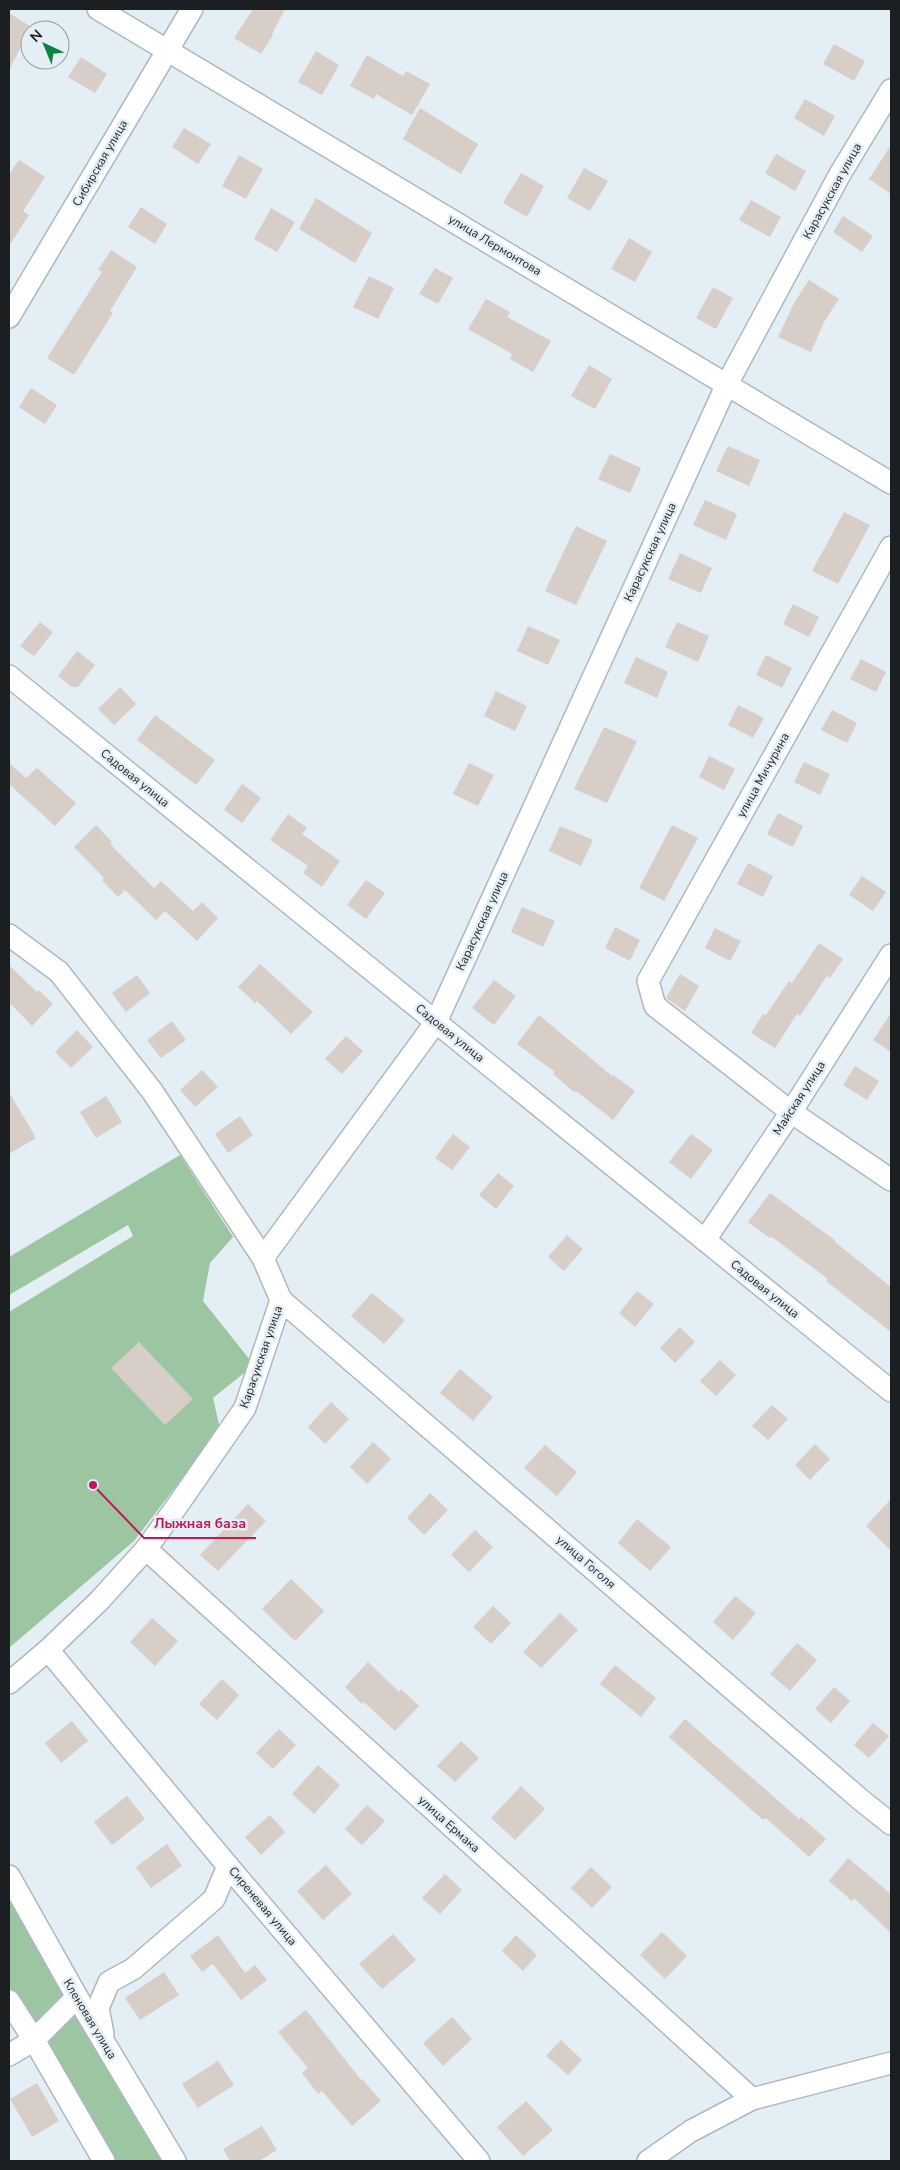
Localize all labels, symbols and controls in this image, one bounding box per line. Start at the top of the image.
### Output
north arrow [20,20,70,70]
text: N [26,26,47,46]
street label: Сибирская улица [69,117,131,209]
street label: Карасукская улица [799,140,865,242]
street label: улица Лермонтова [445,211,545,279]
street label: Карасукская улица [620,500,680,604]
street label: улица Мичурина [733,730,793,820]
street label: Садовая улица [97,745,173,811]
street label: Карасукская улица [452,869,512,973]
street label: Садовая улица [412,1000,488,1066]
street label: Майская улица [769,1058,829,1138]
street label: Садовая улица [727,1256,803,1322]
street label: Карасукская улица [236,1304,286,1410]
callout: Лыжная база [144,1509,256,1538]
text: Лыжная база [154,1514,246,1533]
street label: улица Гоголя [553,1532,619,1592]
street label: улица Ермака [415,1792,483,1856]
street label: Сиреневая улица [225,1863,301,1949]
street label: Кленовая улица [60,1976,120,2062]

